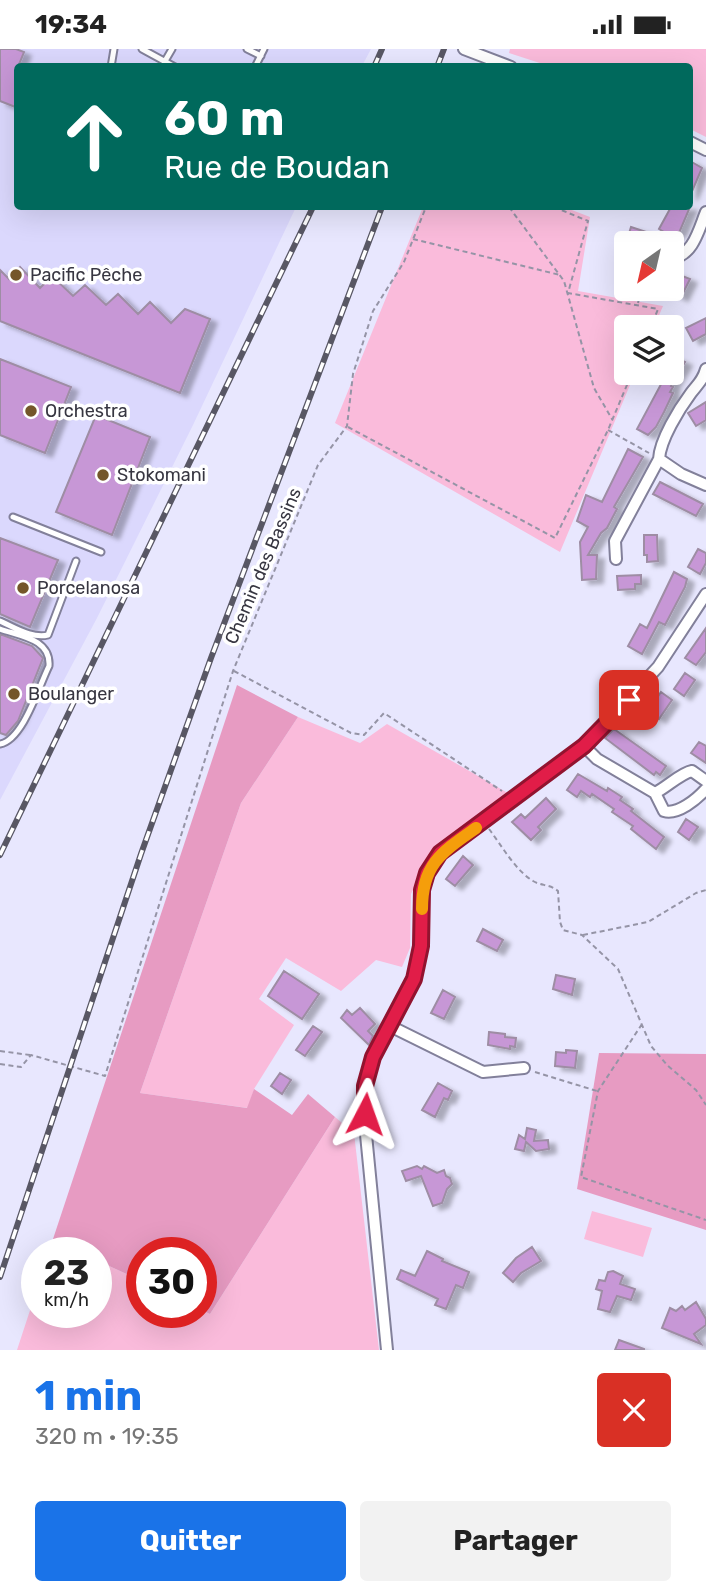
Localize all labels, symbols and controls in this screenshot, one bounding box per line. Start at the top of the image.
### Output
text: 19:34 [35,9,107,40]
text: 60 m [164,89,285,147]
icon: ahead [49,91,140,182]
text: Rue de Boudan [164,148,390,186]
north arrow [614,231,684,301]
map controls [614,231,684,385]
place label: Pacific Pêche [30,264,142,286]
marker: Pacific Pêche [8,267,24,283]
button: layers [614,315,684,385]
place label: Orchestra [45,400,128,422]
marker: Orchestra [23,403,39,419]
place label: Stokomani [117,464,206,486]
marker: Stokomani [95,467,111,483]
street label: Chemin des Bassins [220,484,306,648]
place label: Porcelanosa [37,577,140,599]
marker: Porcelanosa [15,580,31,596]
pin [599,670,659,730]
icon: arrive [610,681,648,719]
place label: Boulanger [28,683,114,705]
marker: Boulanger [6,686,22,702]
position arrow [328,1077,402,1151]
speed limit sign: 30 [126,1237,217,1328]
text: 23 [44,1252,89,1294]
text: km/h [44,1289,89,1311]
text: 1 min [35,1371,142,1421]
button: close [597,1373,671,1447]
text: 320 m · 19:35 [35,1422,179,1450]
button: Quitter [35,1501,346,1581]
button: Partager [360,1501,671,1581]

